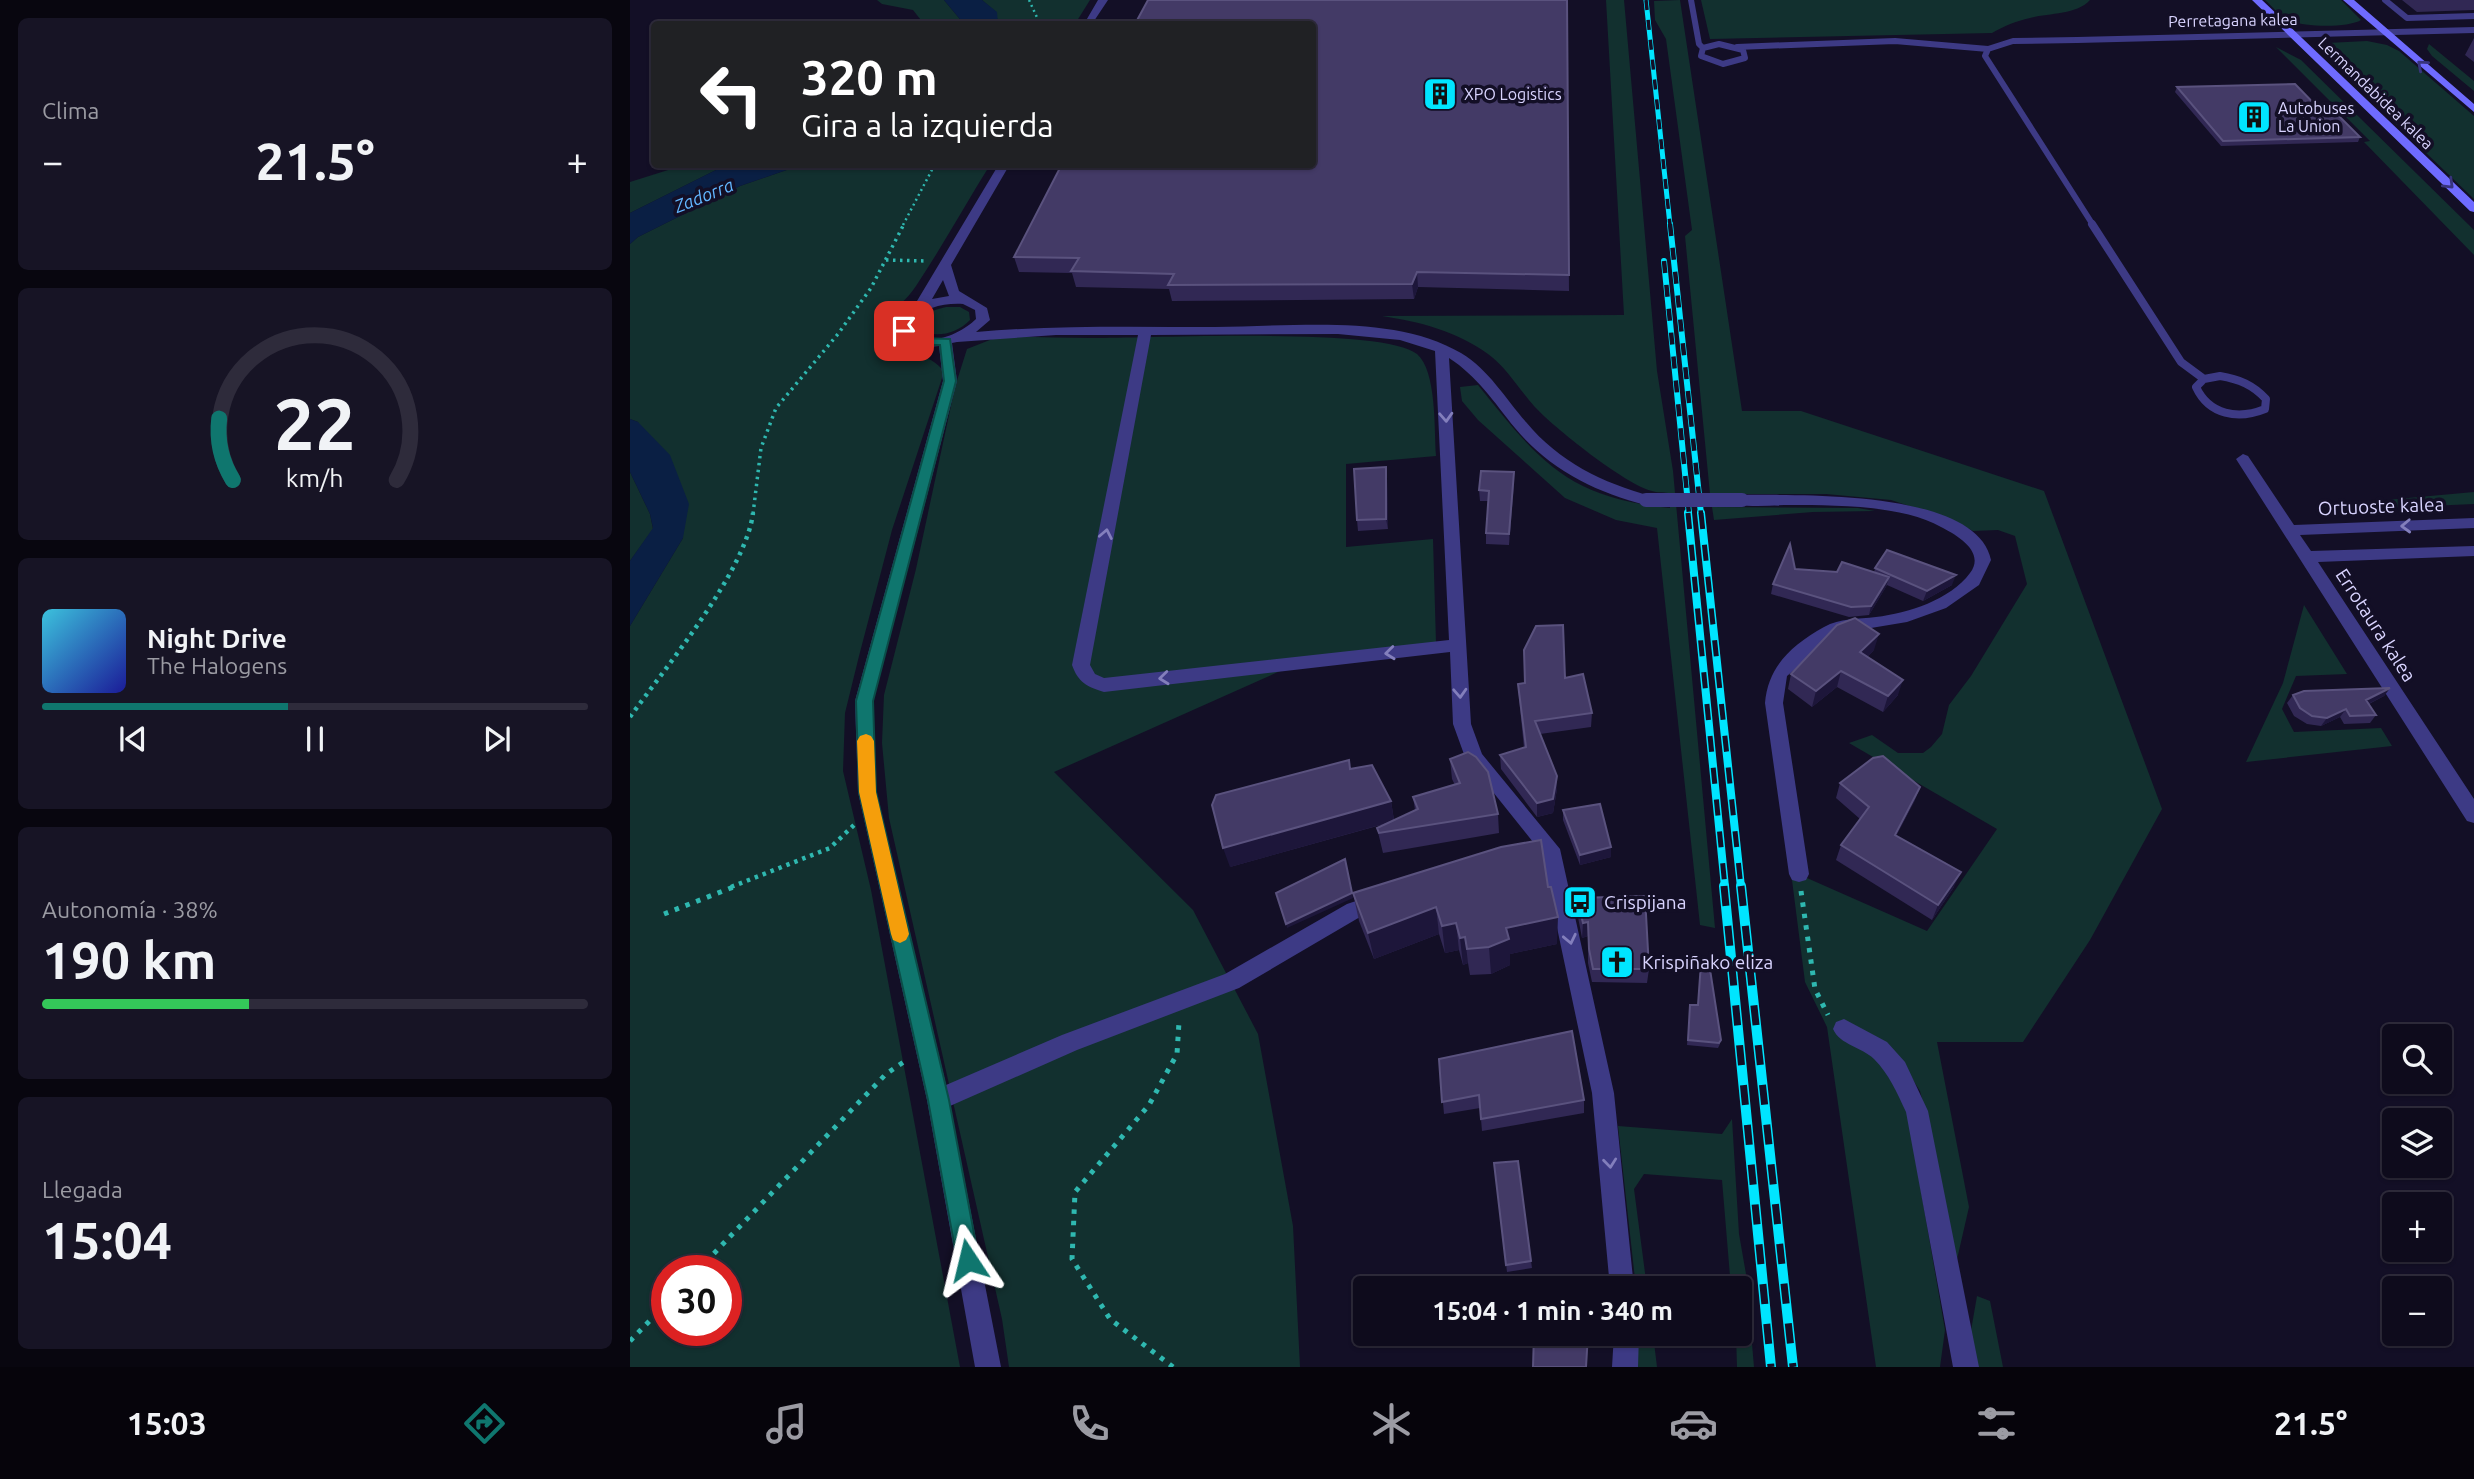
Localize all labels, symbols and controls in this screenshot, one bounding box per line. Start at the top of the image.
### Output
street label: Perretagana kalea [2168,10,2298,30]
street label: Lermandabidea kalea [2315,34,2437,152]
icon: left [686,49,777,140]
text: 320 m [801,49,938,104]
one-way arrow [2418,61,2431,73]
building icon: XPO Logistics [1421,75,1459,113]
place label: XPO Logistics [1464,85,1562,103]
text: Clima [42,98,99,123]
building icon: Autobuses La Union [2235,98,2273,136]
place label: Autobuses La Union [2278,99,2354,135]
text: Gira a la izquierda [801,107,1054,143]
text: 21.5° [255,132,375,190]
text: − [42,140,63,182]
text: + [567,140,588,182]
water label: Zadorra [670,174,737,216]
one-way arrow [2441,175,2454,188]
pin [874,301,934,361]
icon: arrive [885,312,923,350]
text: 22 [274,382,356,464]
one-way arrow [1438,412,1453,423]
text: km/h [286,463,344,491]
street label: Ortuoste kalea [2317,493,2445,519]
one-way arrow [2400,518,2411,533]
one-way arrow [1098,528,1113,540]
street label: Errotaura kalea [2331,564,2421,686]
text: Night Drive [147,624,287,653]
one-way arrow [1384,645,1396,660]
text: The Halogens [147,653,287,678]
one-way arrow [1158,671,1170,686]
one-way arrow [1452,688,1467,699]
icon: previous [114,720,152,758]
icon: pause [296,720,334,758]
icon: next [478,720,516,758]
bus stop icon: Crispijana [1561,883,1599,921]
place label: Crispijana [1604,891,1686,913]
text: Autonomía · 38% [42,897,218,922]
text: 190 km [42,931,216,989]
one-way arrow [1561,933,1576,945]
church icon: Krispiñako eliza [1598,943,1636,981]
place label: Krispiñako eliza [1642,951,1773,973]
map controls [2382,1024,2452,1346]
button: search [2382,1024,2452,1094]
button: layers [2382,1108,2452,1178]
one-way arrow [1602,1158,1617,1169]
text: Llegada [42,1177,123,1202]
button: + [2382,1192,2452,1262]
text: 15:04 [42,1211,172,1269]
position arrow [931,1223,1005,1297]
speed limit sign: 30 [651,1255,742,1346]
button: − [2382,1276,2452,1346]
text: 15:04 · 1 min · 340 m [1432,1296,1673,1325]
icon: directions [460,1399,509,1448]
icon: music [762,1399,811,1448]
icon: phone [1065,1399,1114,1448]
icon: climate [1367,1399,1416,1448]
icon: car [1669,1399,1718,1448]
icon: filters [1972,1399,2021,1448]
text: 15:03 [127,1405,207,1441]
text: 21.5° [2274,1405,2347,1441]

